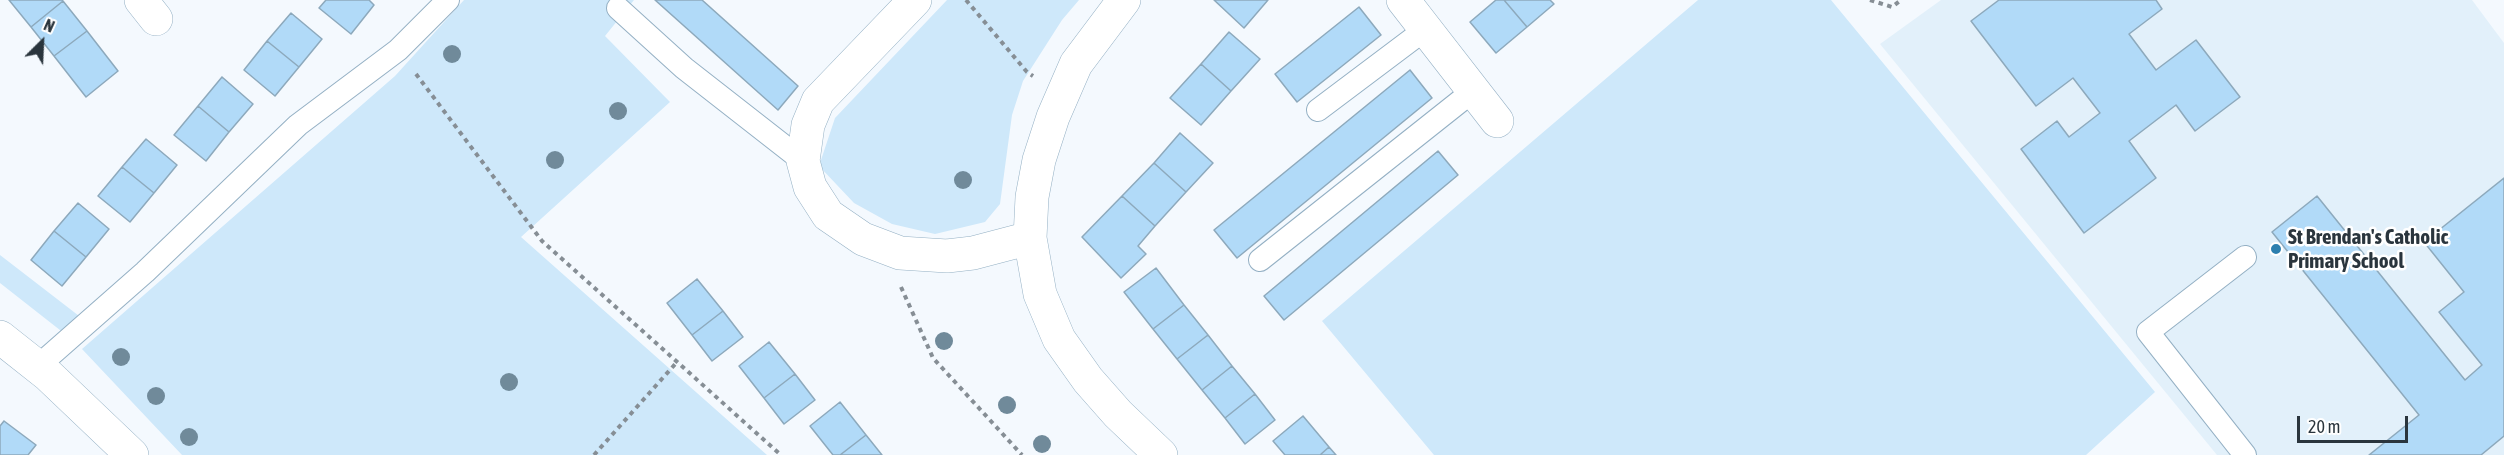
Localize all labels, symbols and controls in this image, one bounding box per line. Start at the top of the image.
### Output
north arrow [12,12,72,72]
text: N [41,15,57,36]
place label: St Brendan's Catholic Primary School [2288,224,2448,274]
marker: St Brendan's Catholic Primary School [2269,242,2283,256]
scale bar [2300,404,2411,442]
text: 20 m [2308,416,2340,437]

